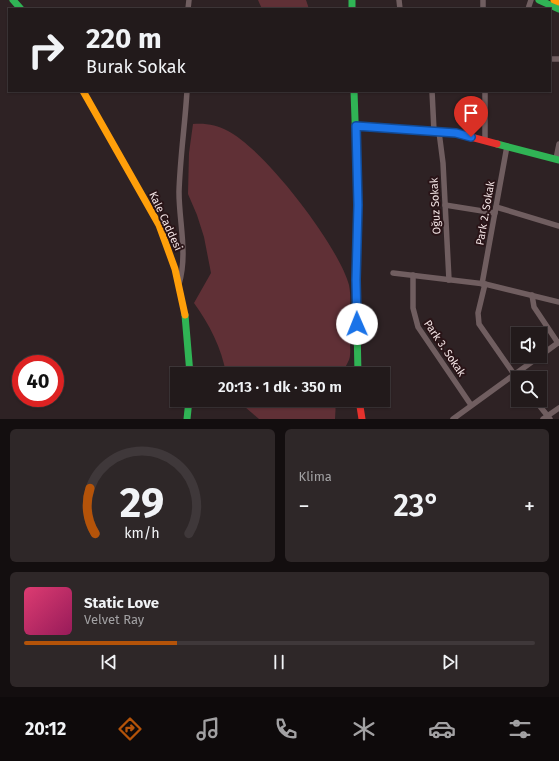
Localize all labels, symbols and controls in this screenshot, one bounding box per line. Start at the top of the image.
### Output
text: 220 m [86,22,162,55]
icon: right [20,24,72,76]
text: Burak Sokak [86,56,186,78]
pin [454,96,488,137]
icon: arrive [460,102,482,124]
street label: Oğuz Sokak [428,177,443,235]
street label: Park 2. Sokak [473,180,498,246]
street label: Kale Caddesi [146,190,185,253]
position arrow [336,303,378,345]
street label: Park 3. Sokak [421,318,468,379]
map controls [511,327,547,407]
button: sound [511,327,547,363]
speed limit sign: 40 [12,355,64,407]
button: search [511,371,547,407]
text: 20:13 · 1 dk · 350 m [218,378,342,396]
text: Klima [299,469,332,484]
text: 29 [120,477,164,527]
text: 23° [394,488,440,524]
text: − [299,493,310,520]
text: + [524,493,535,520]
text: km/h [125,524,160,541]
text: Static Love [84,594,159,612]
text: Velvet Ray [84,612,144,627]
icon: previous [98,651,120,673]
icon: pause [268,651,290,673]
icon: next [439,651,461,673]
icon: directions [116,715,144,743]
icon: music [194,715,222,743]
icon: phone [272,715,300,743]
icon: climate [350,715,378,743]
icon: car [428,715,456,743]
icon: filters [506,715,534,743]
text: 20:12 [25,718,66,740]

